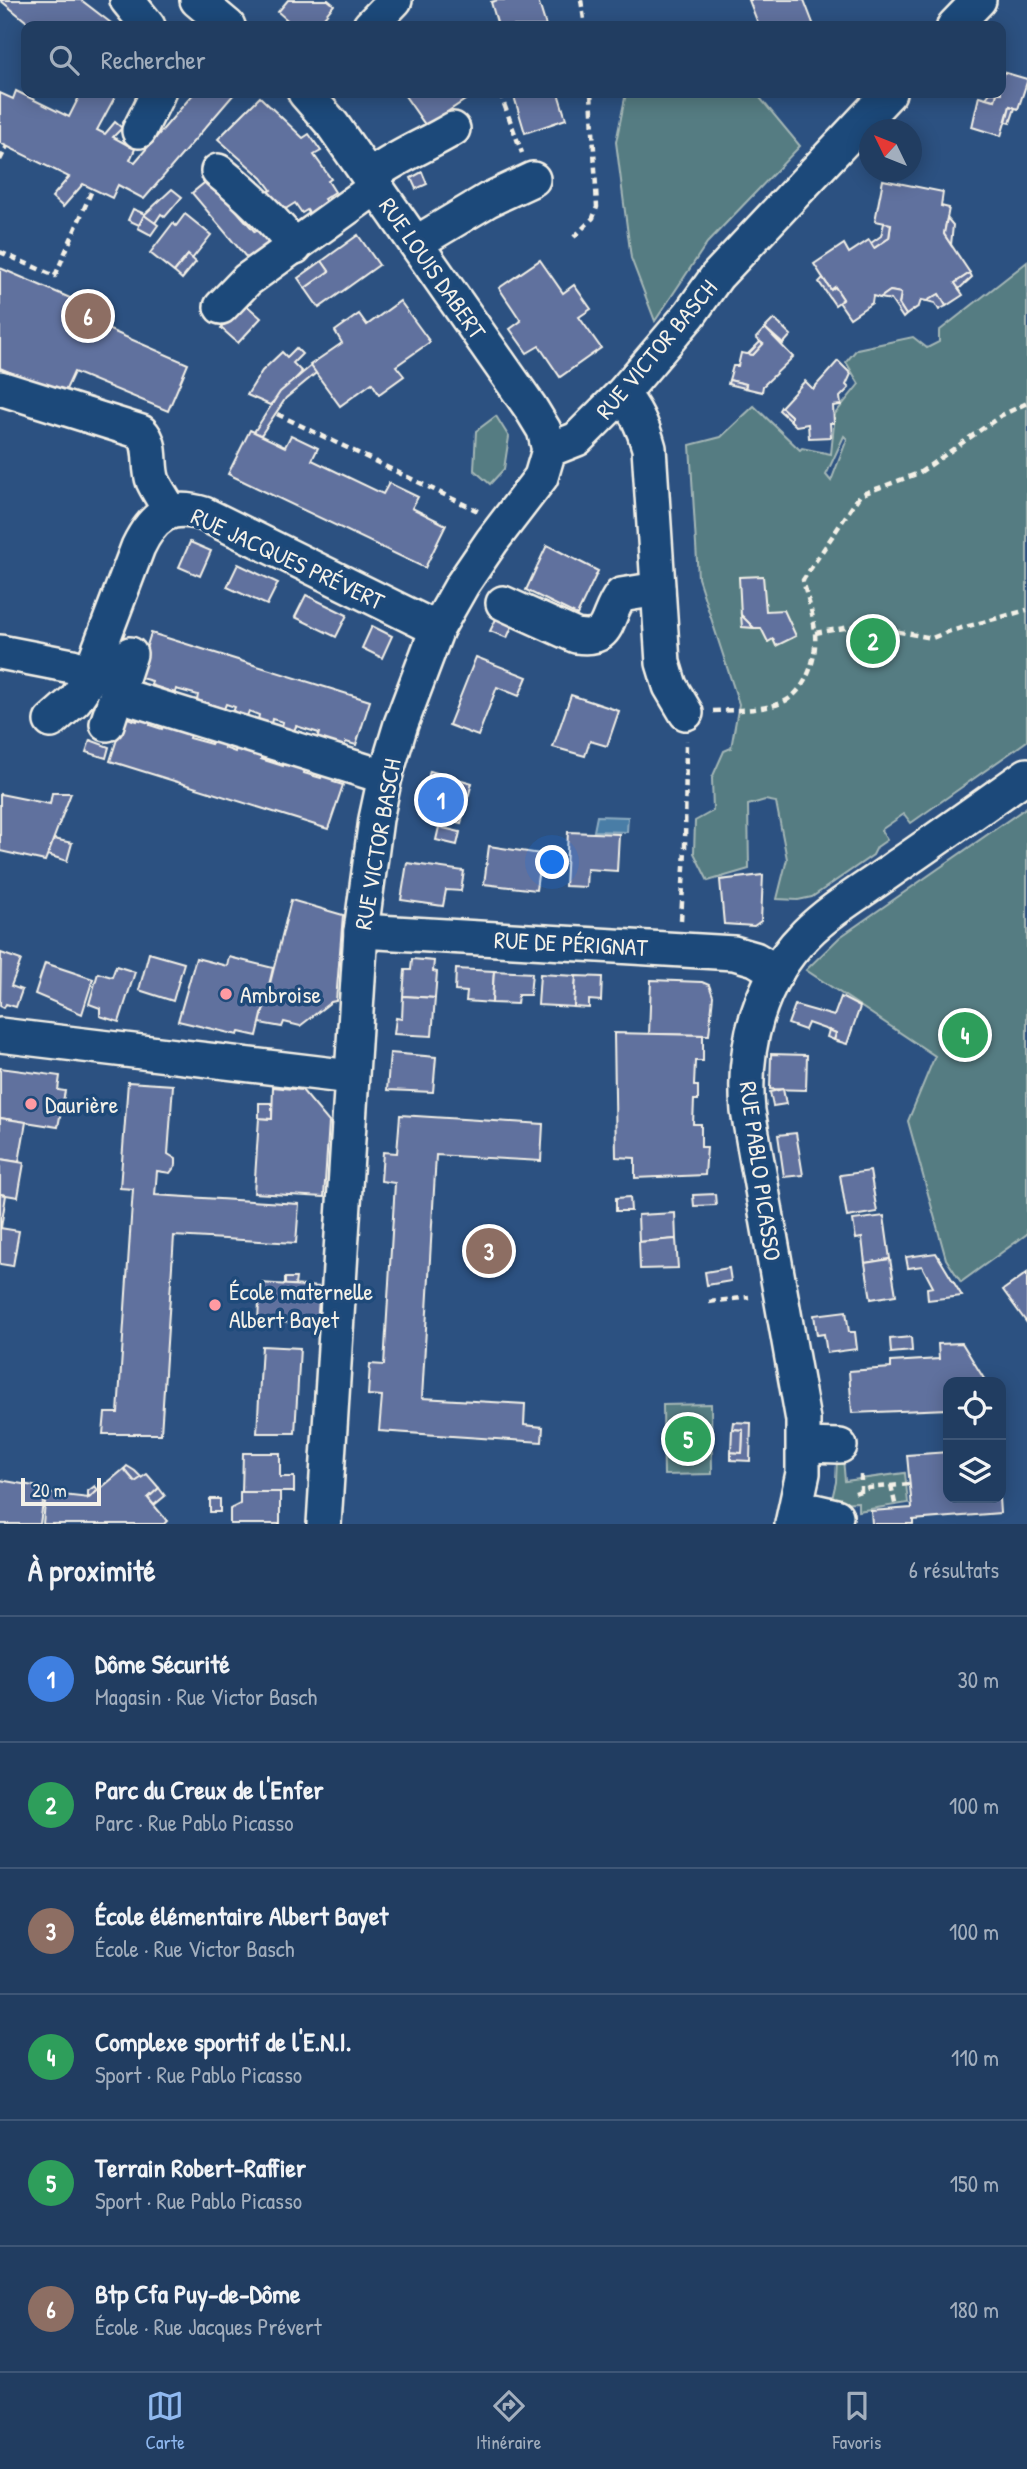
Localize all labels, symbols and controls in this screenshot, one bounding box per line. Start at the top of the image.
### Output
search box [21,21,1006,98]
icon: search [45,41,83,79]
text: Rechercher [101,42,206,77]
north arrow [859,119,922,182]
street label: RUE LOUIS DABERT [372,191,494,346]
street label: RUE VICTOR BASCH [588,273,724,425]
pin: 6 [65,290,111,342]
street label: RUE JACQUES PRÉVERT [186,499,390,617]
pin: 2 [850,615,896,667]
street label: RUE VICTOR BASCH [346,756,408,932]
pin: 1 [418,774,464,826]
your location [535,845,569,879]
street label: RUE DE PÉRIGNAT [493,923,649,963]
place label: Ambroise [240,978,321,1010]
marker: Ambroise [218,986,234,1002]
pin: 4 [942,1009,988,1061]
street label: RUE PABLO PICASSO [733,1079,789,1263]
place label: Daurière [45,1088,119,1120]
marker: Daurière [23,1096,39,1112]
pin: 3 [466,1225,512,1277]
place label: École maternelle Albert Bayet [229,1275,374,1335]
marker: École maternelle Albert Bayet [207,1297,223,1313]
map controls [943,1377,1006,1503]
button: locate [943,1377,1006,1440]
pin: 5 [665,1413,711,1465]
button: layers [943,1440,1006,1503]
scale bar [21,1475,102,1507]
text: 20 m [32,1477,67,1503]
text: À proximité [28,1550,156,1590]
text: 6 résultats [909,1554,999,1585]
text: Dôme Sécurité [95,1646,230,1681]
text: 1 [47,1664,55,1695]
text: 30 m [957,1664,999,1695]
text: Magasin · Rue Victor Basch [95,1681,317,1712]
text: Parc du Creux de l'Enfer [95,1772,324,1807]
text: 2 [46,1790,56,1821]
text: 100 m [949,1790,999,1821]
text: Parc · Rue Pablo Picasso [95,1807,294,1838]
text: École élémentaire Albert Bayet [95,1898,388,1933]
text: 3 [46,1916,56,1947]
text: 100 m [949,1916,999,1947]
text: École · Rue Victor Basch [95,1933,294,1964]
text: Complexe sportif de l'E.N.I. [95,2024,351,2059]
text: 4 [47,2042,55,2073]
text: 110 m [951,2042,999,2073]
text: Sport · Rue Pablo Picasso [95,2059,302,2090]
text: Terrain Robert-Raffier [95,2150,306,2185]
text: 5 [46,2168,56,2199]
text: 150 m [950,2168,999,2199]
text: Sport · Rue Pablo Picasso [95,2185,302,2216]
text: Btp Cfa Puy-de-Dôme [95,2276,300,2311]
text: 6 [46,2294,56,2325]
text: 180 m [949,2294,999,2325]
text: École · Rue Jacques Prévert [95,2311,322,2342]
tab: Carte [146,2387,185,2455]
tab: Itinéraire [476,2387,541,2455]
tab: Favoris [833,2387,881,2455]

